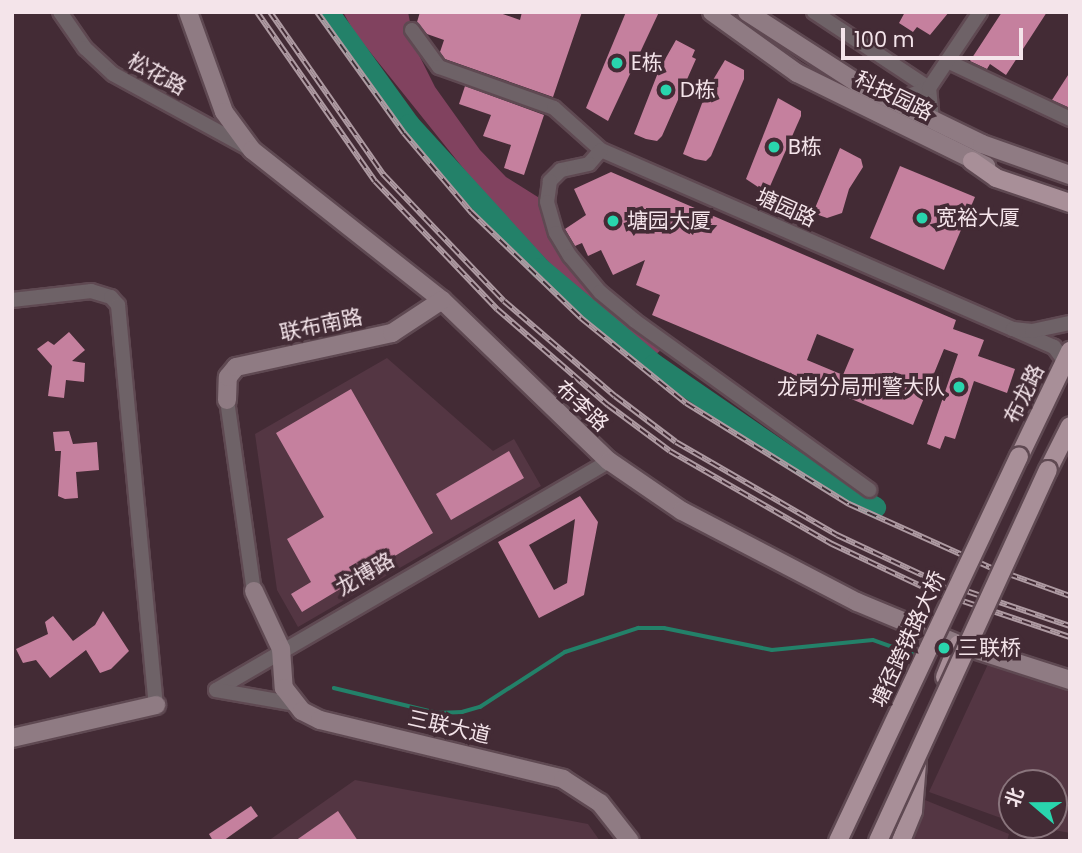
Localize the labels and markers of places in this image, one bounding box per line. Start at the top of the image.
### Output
place label: E栋 [631,50,663,76]
marker: E栋 [609,55,625,71]
place label: D栋 [680,77,716,103]
marker: D栋 [658,82,674,98]
place label: B栋 [788,134,822,160]
marker: B栋 [766,139,782,155]
place label: 宽裕大厦 [936,205,1020,231]
place label: 塘园大厦 [627,208,711,234]
marker: 宽裕大厦 [914,210,930,226]
marker: 塘园大厦 [605,213,621,229]
place label: 龙岗分局刑警大队 [777,374,945,400]
marker: 龙岗分局刑警大队 [951,379,967,395]
place label: 三联桥 [958,635,1021,661]
marker: 三联桥 [936,640,952,656]

